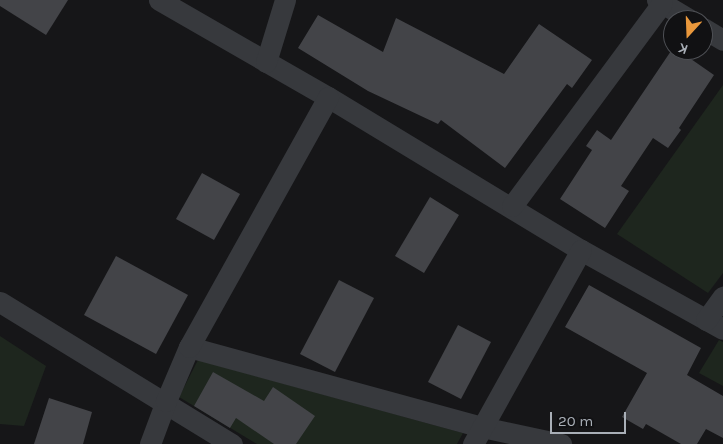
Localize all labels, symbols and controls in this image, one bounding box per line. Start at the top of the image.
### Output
north arrow [663,10,713,60]
text: K [676,39,690,58]
scale bar [553,402,629,434]
text: 20 m [558,412,593,430]

